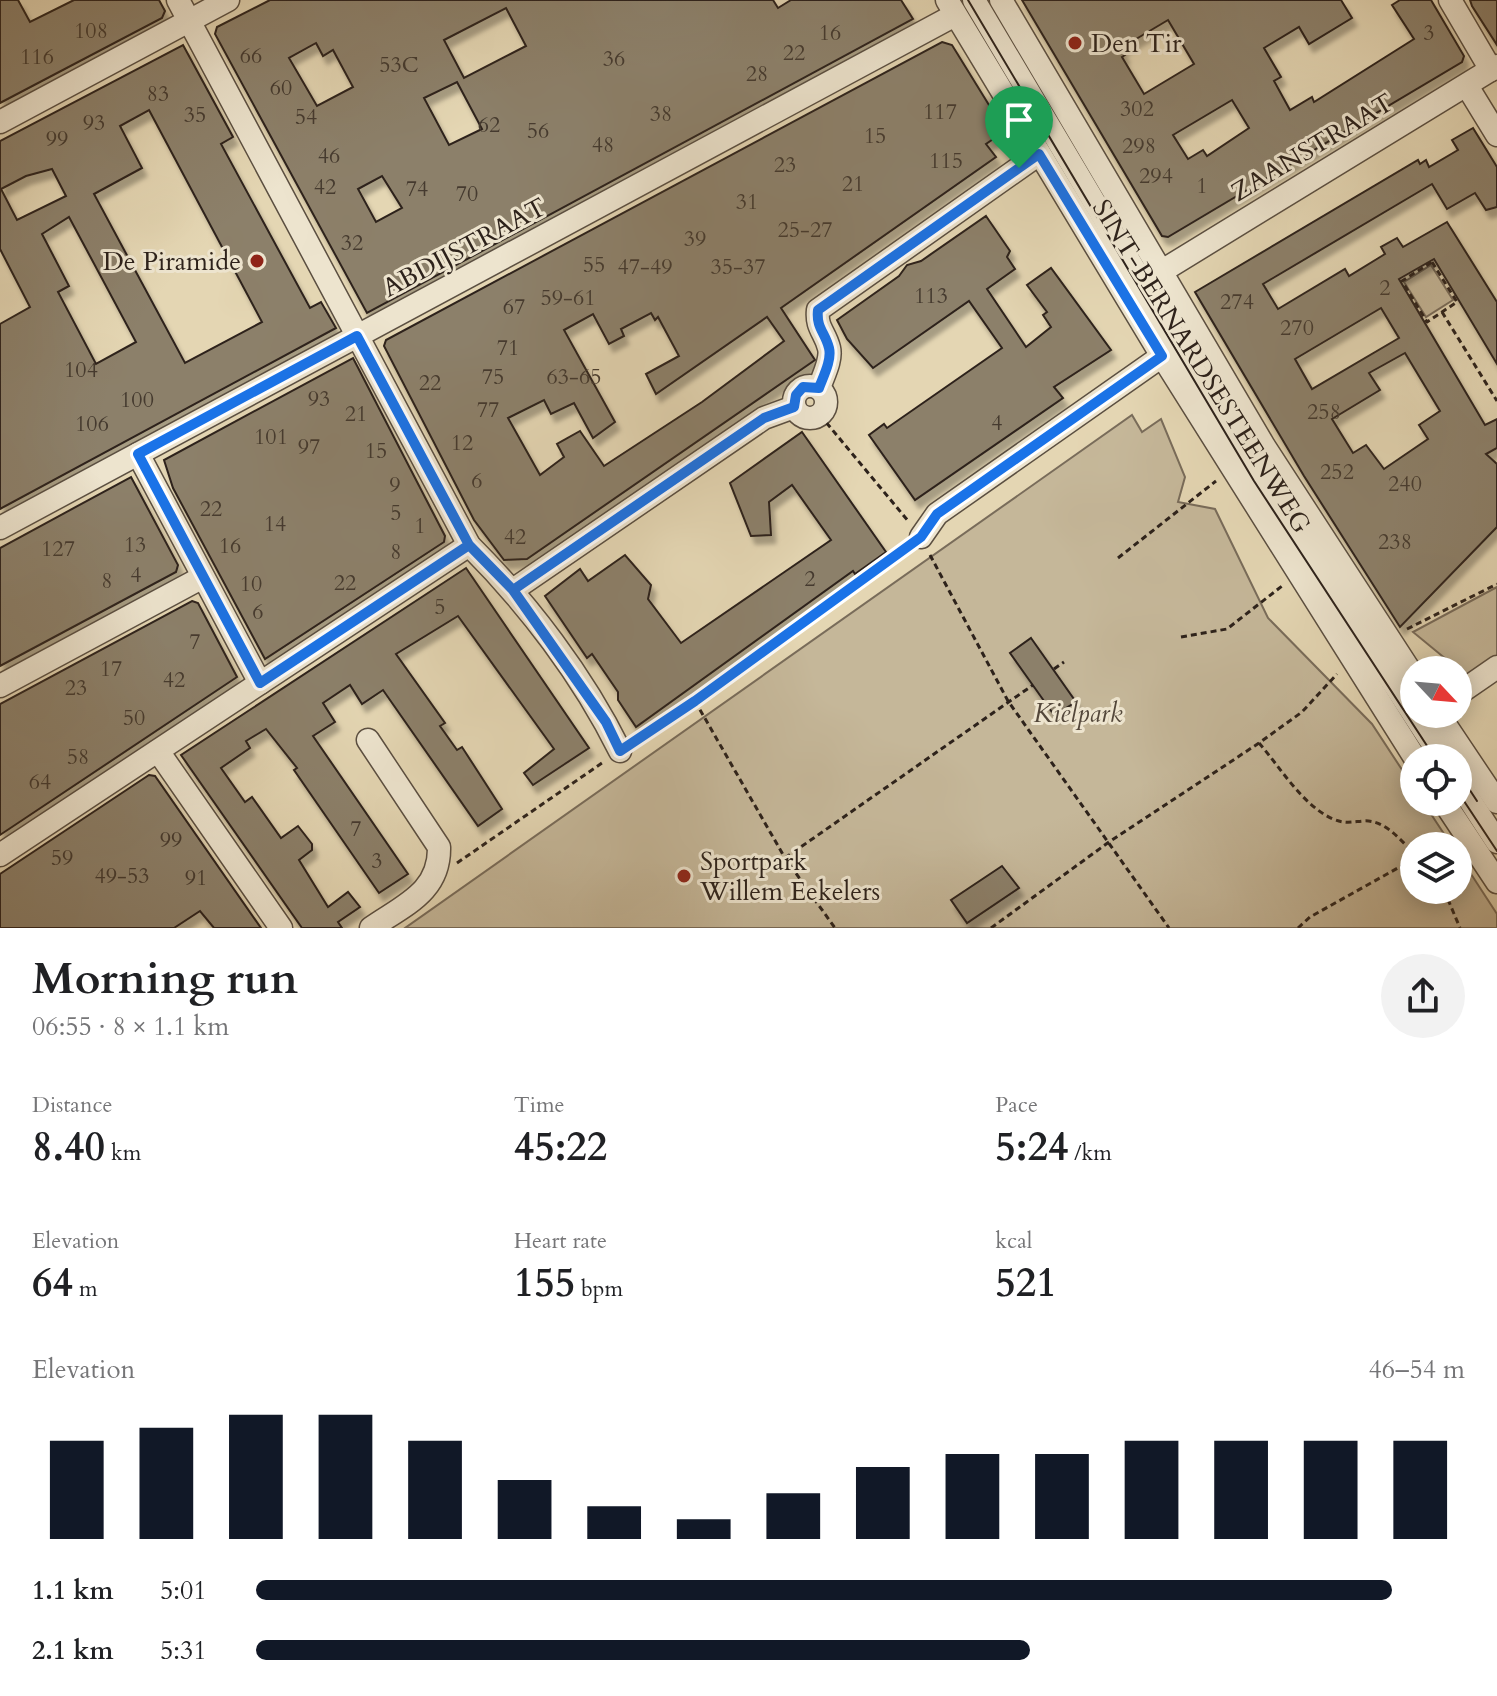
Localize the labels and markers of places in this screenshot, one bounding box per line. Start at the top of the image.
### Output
place label: Den Tir [1091,26,1182,61]
marker: Den Tir [1066,34,1084,52]
pin [985,86,1053,168]
place label: De Piramide [103,244,241,279]
marker: De Piramide [248,252,266,270]
place label: Sportpark Willem Eekelers [699,844,880,909]
marker: Sportpark Willem Eekelers [675,867,693,885]

